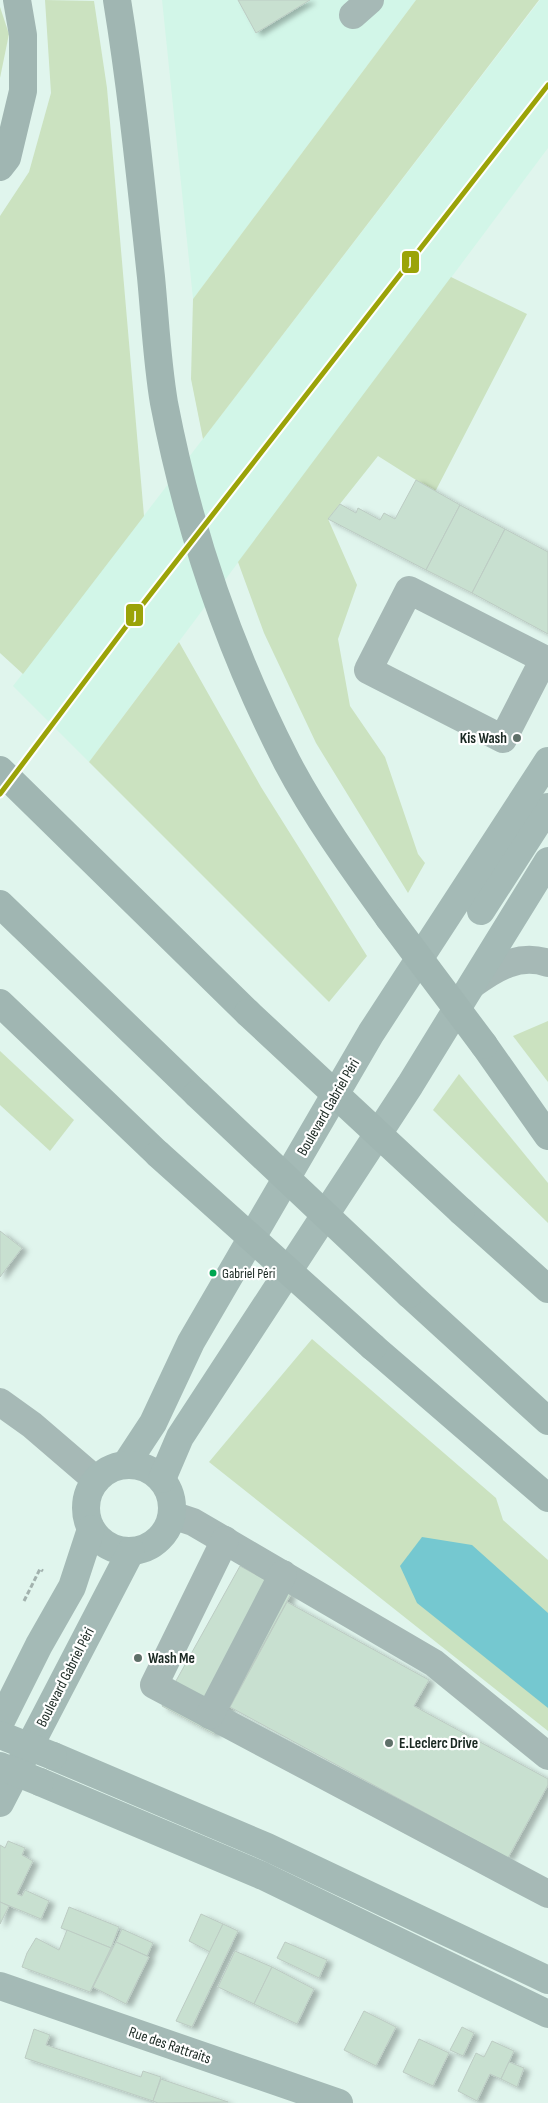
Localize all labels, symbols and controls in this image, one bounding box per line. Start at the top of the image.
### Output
line badge: J [401,250,420,274]
text: J [407,253,412,270]
line badge: J [125,603,144,627]
text: J [132,607,137,624]
place label: Kis Wash [460,729,507,748]
marker: Kis Wash [511,732,523,744]
street label: Boulevard Gabriel Péri [293,1055,364,1159]
place label: Gabriel Péri [222,1265,275,1282]
marker: Gabriel Péri [208,1268,218,1278]
street label: Boulevard Gabriel Péri [32,1624,99,1730]
place label: Wash Me [148,1649,195,1668]
marker: Wash Me [132,1652,144,1664]
place label: E.Leclerc Drive [399,1734,478,1753]
marker: E.Leclerc Drive [383,1737,395,1749]
street label: Rue des Rattraits [126,2023,213,2068]

